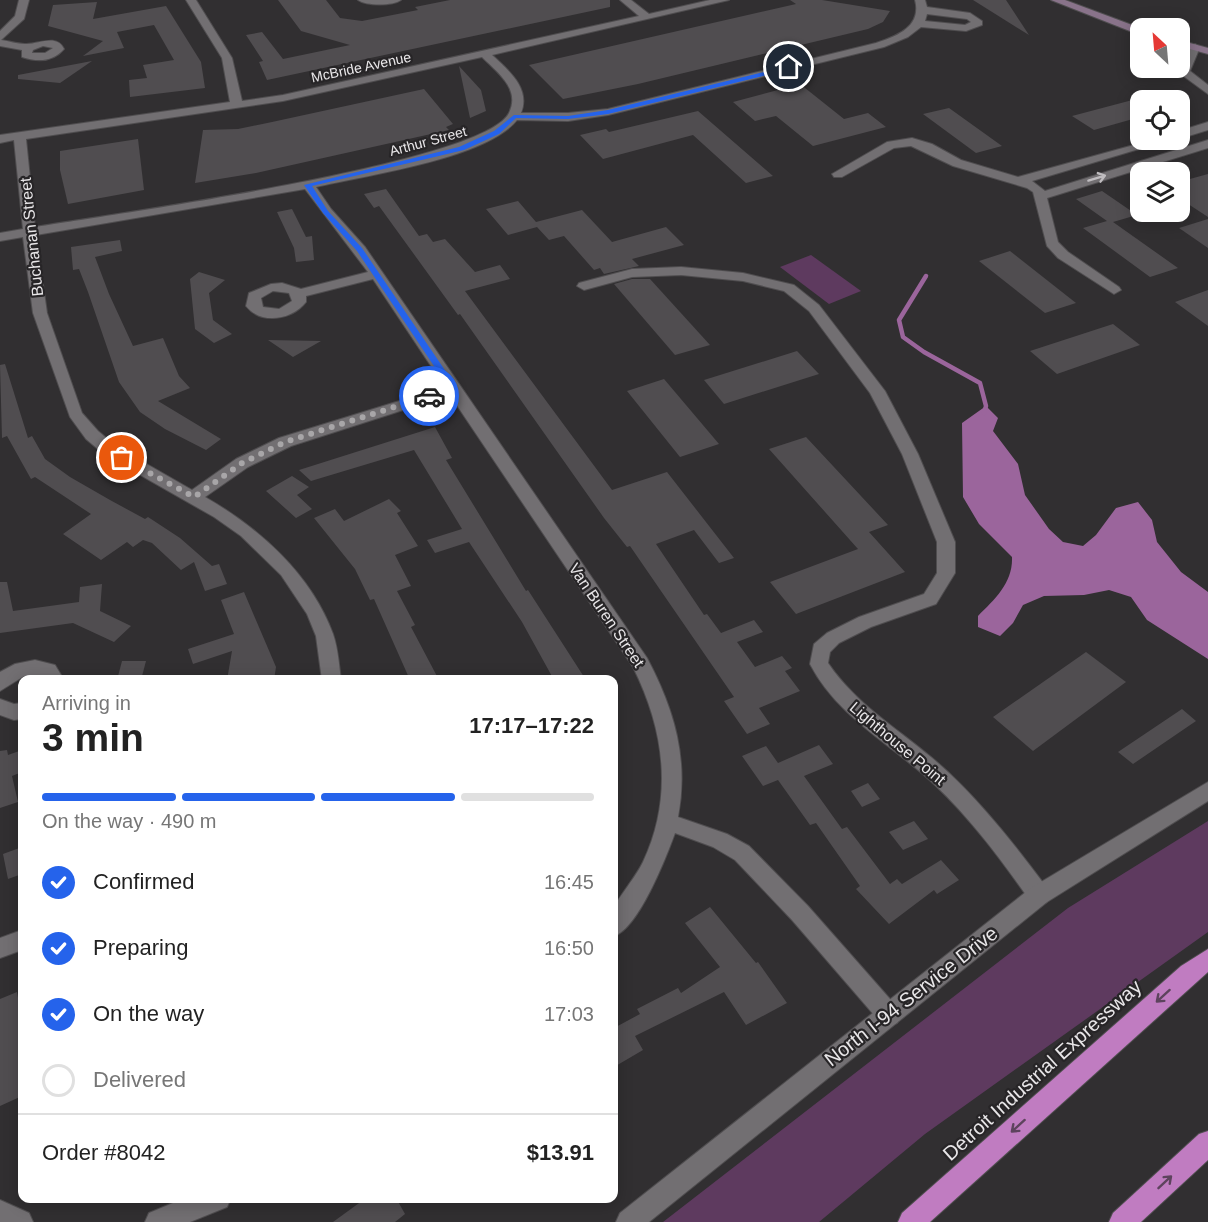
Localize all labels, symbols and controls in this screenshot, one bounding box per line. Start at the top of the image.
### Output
north arrow [1130,18,1190,78]
map controls [1130,18,1190,222]
pin [763,41,814,92]
street label: McBride Avenue [310,49,413,85]
icon: home [772,50,805,83]
button: locate [1130,90,1190,150]
street label: Arthur Street [388,123,469,159]
button: layers [1130,162,1190,222]
one-way arrow [1087,172,1106,183]
street label: Buchanan Street [17,176,46,297]
courier [399,366,459,426]
icon: car [413,380,446,413]
pin [96,432,147,483]
icon: bag [105,441,138,474]
street label: Van Buren Street [566,560,648,671]
text: Arriving in [42,692,131,714]
street label: Lighthouse Point [847,699,949,789]
text: 17:17–17:22 [469,713,594,738]
text: 3 min [42,716,144,759]
text: On the way · 490 m [42,810,217,832]
icon: check [42,866,75,899]
text: Confirmed [93,869,194,894]
text: 16:45 [544,871,594,893]
street label: North I-94 Service Drive [820,922,1002,1070]
icon: check [42,932,75,965]
text: Preparing [93,935,188,960]
text: 16:50 [544,937,594,959]
street label: Detroit Industrial Expressway [938,975,1146,1165]
one-way arrow [1156,989,1171,1003]
icon: check [42,998,75,1031]
text: On the way [93,1001,204,1026]
text: 17:03 [544,1003,594,1025]
text: Delivered [93,1067,186,1092]
one-way arrow [1011,1119,1026,1133]
text: Order #8042 [42,1140,166,1165]
text: $13.91 [527,1140,594,1165]
one-way arrow [1157,1175,1172,1189]

